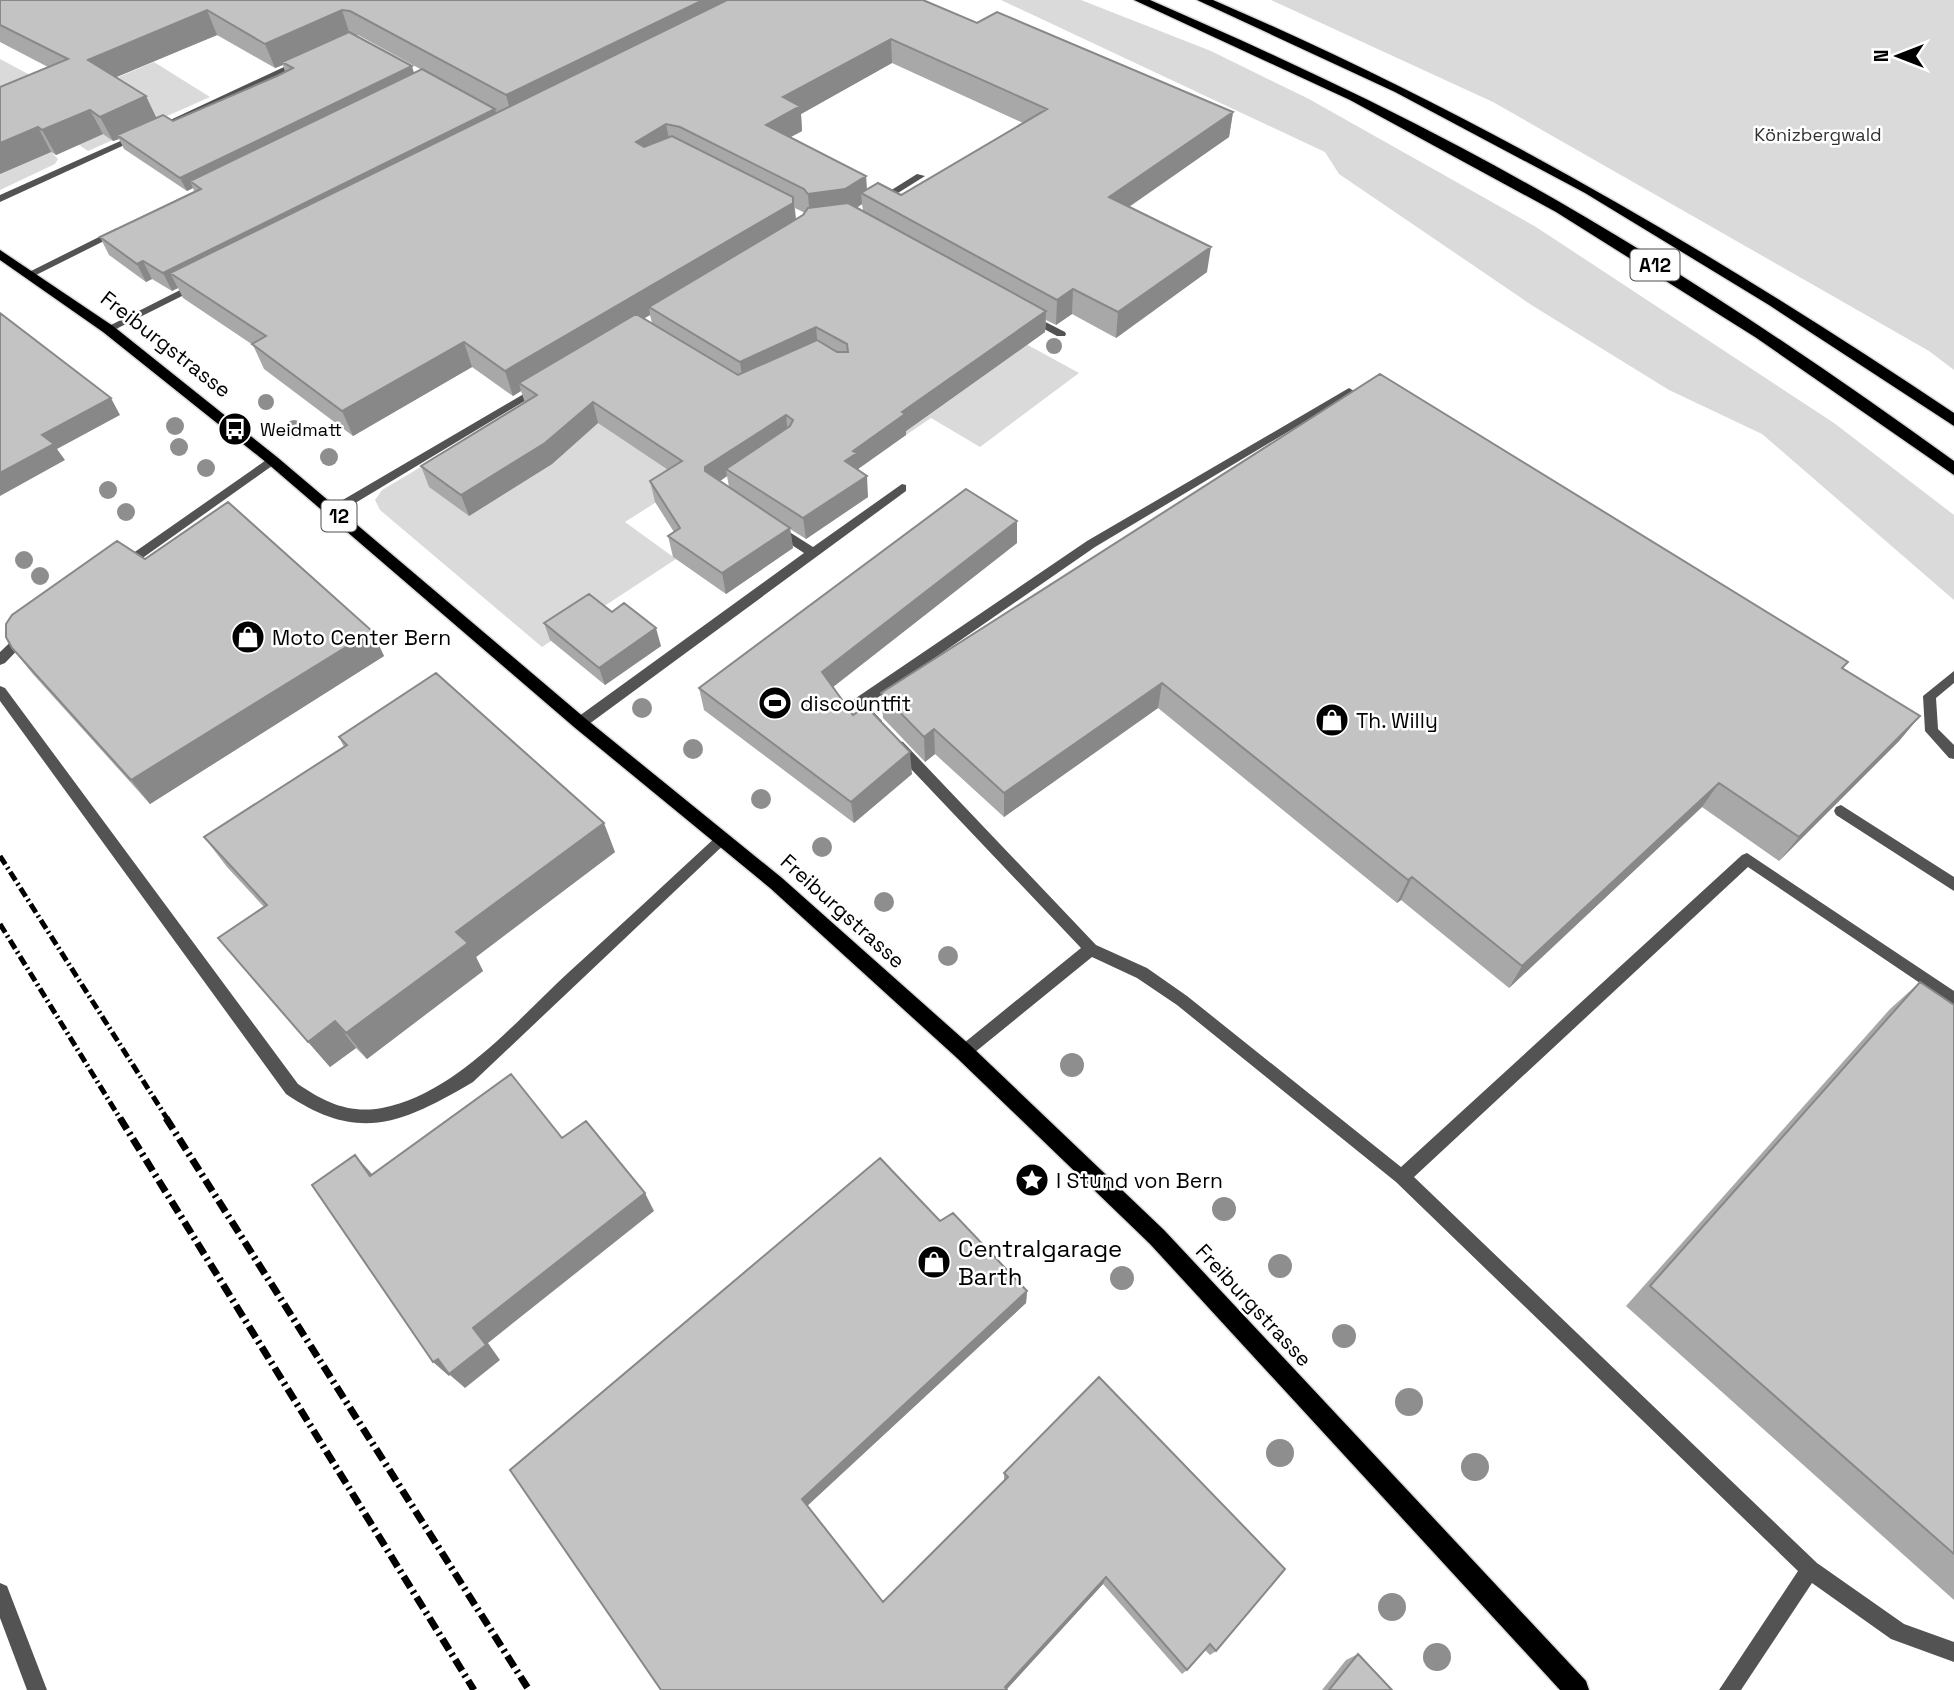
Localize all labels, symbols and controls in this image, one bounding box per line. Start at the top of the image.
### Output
north arrow [1863,21,1933,91]
text: N [1869,50,1894,62]
park label: Könizbergwald [1754,123,1882,146]
road number: A12 [1630,249,1680,280]
street label: Freiburgstrasse [95,285,237,403]
bus stop icon: Weidmatt [216,410,254,448]
place label: Weidmatt [260,418,342,441]
road number: 12 [322,500,356,531]
shop icon: Moto Center Bern [229,618,267,656]
place label: Moto Center Bern [272,624,451,651]
sports icon: discountfit [756,684,794,722]
place label: discountfit [800,690,911,717]
shop icon: Th. Willy [1313,701,1351,739]
place label: Th. Willy [1356,707,1438,734]
street label: Freiburgstrasse [775,848,911,974]
place icon: I Stund von Bern [1013,1161,1051,1199]
place label: I Stund von Bern [1056,1167,1223,1194]
place label: Centralgarage Barth [958,1233,1122,1292]
street label: Freiburgstrasse [1190,1238,1318,1372]
shop icon: Centralgarage Barth [915,1243,953,1281]

